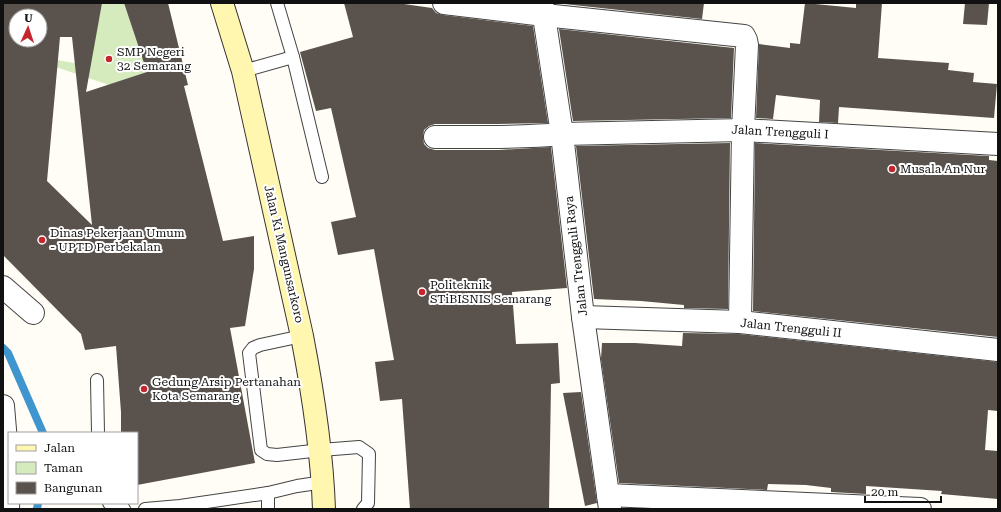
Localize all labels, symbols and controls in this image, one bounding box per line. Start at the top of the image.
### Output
north arrow [8,8,48,48]
text: U [24,12,34,25]
place label: SMP Negeri 32 Semarang [117,45,191,73]
marker: SMP Negeri 32 Semarang [104,54,114,64]
street label: Jalan Trengguli I [731,122,829,142]
place label: Musala An Nur [900,162,985,176]
marker: Musala An Nur [887,164,897,174]
street label: Jalan Ki Mangunsarkoro [261,184,307,324]
street label: Jalan Trengguli Raya [562,195,590,317]
place label: Dinas Pekerjaan Umum - UPTD Perbekalan [50,226,185,254]
marker: Dinas Pekerjaan Umum - UPTD Perbekalan [37,235,47,245]
place label: Politeknik STiBISNIS Semarang [430,278,552,306]
marker: Politeknik STiBISNIS Semarang [417,287,427,297]
street label: Jalan Trengguli II [740,316,842,340]
place label: Gedung Arsip Pertanahan Kota Semarang [152,375,301,403]
marker: Gedung Arsip Pertanahan Kota Semarang [139,384,149,394]
legend [8,432,138,504]
text: Jalan [44,441,75,455]
text: Taman [44,461,83,475]
scale bar [865,478,941,504]
text: Bangunan [44,481,103,495]
text: 20 m [871,485,898,499]

